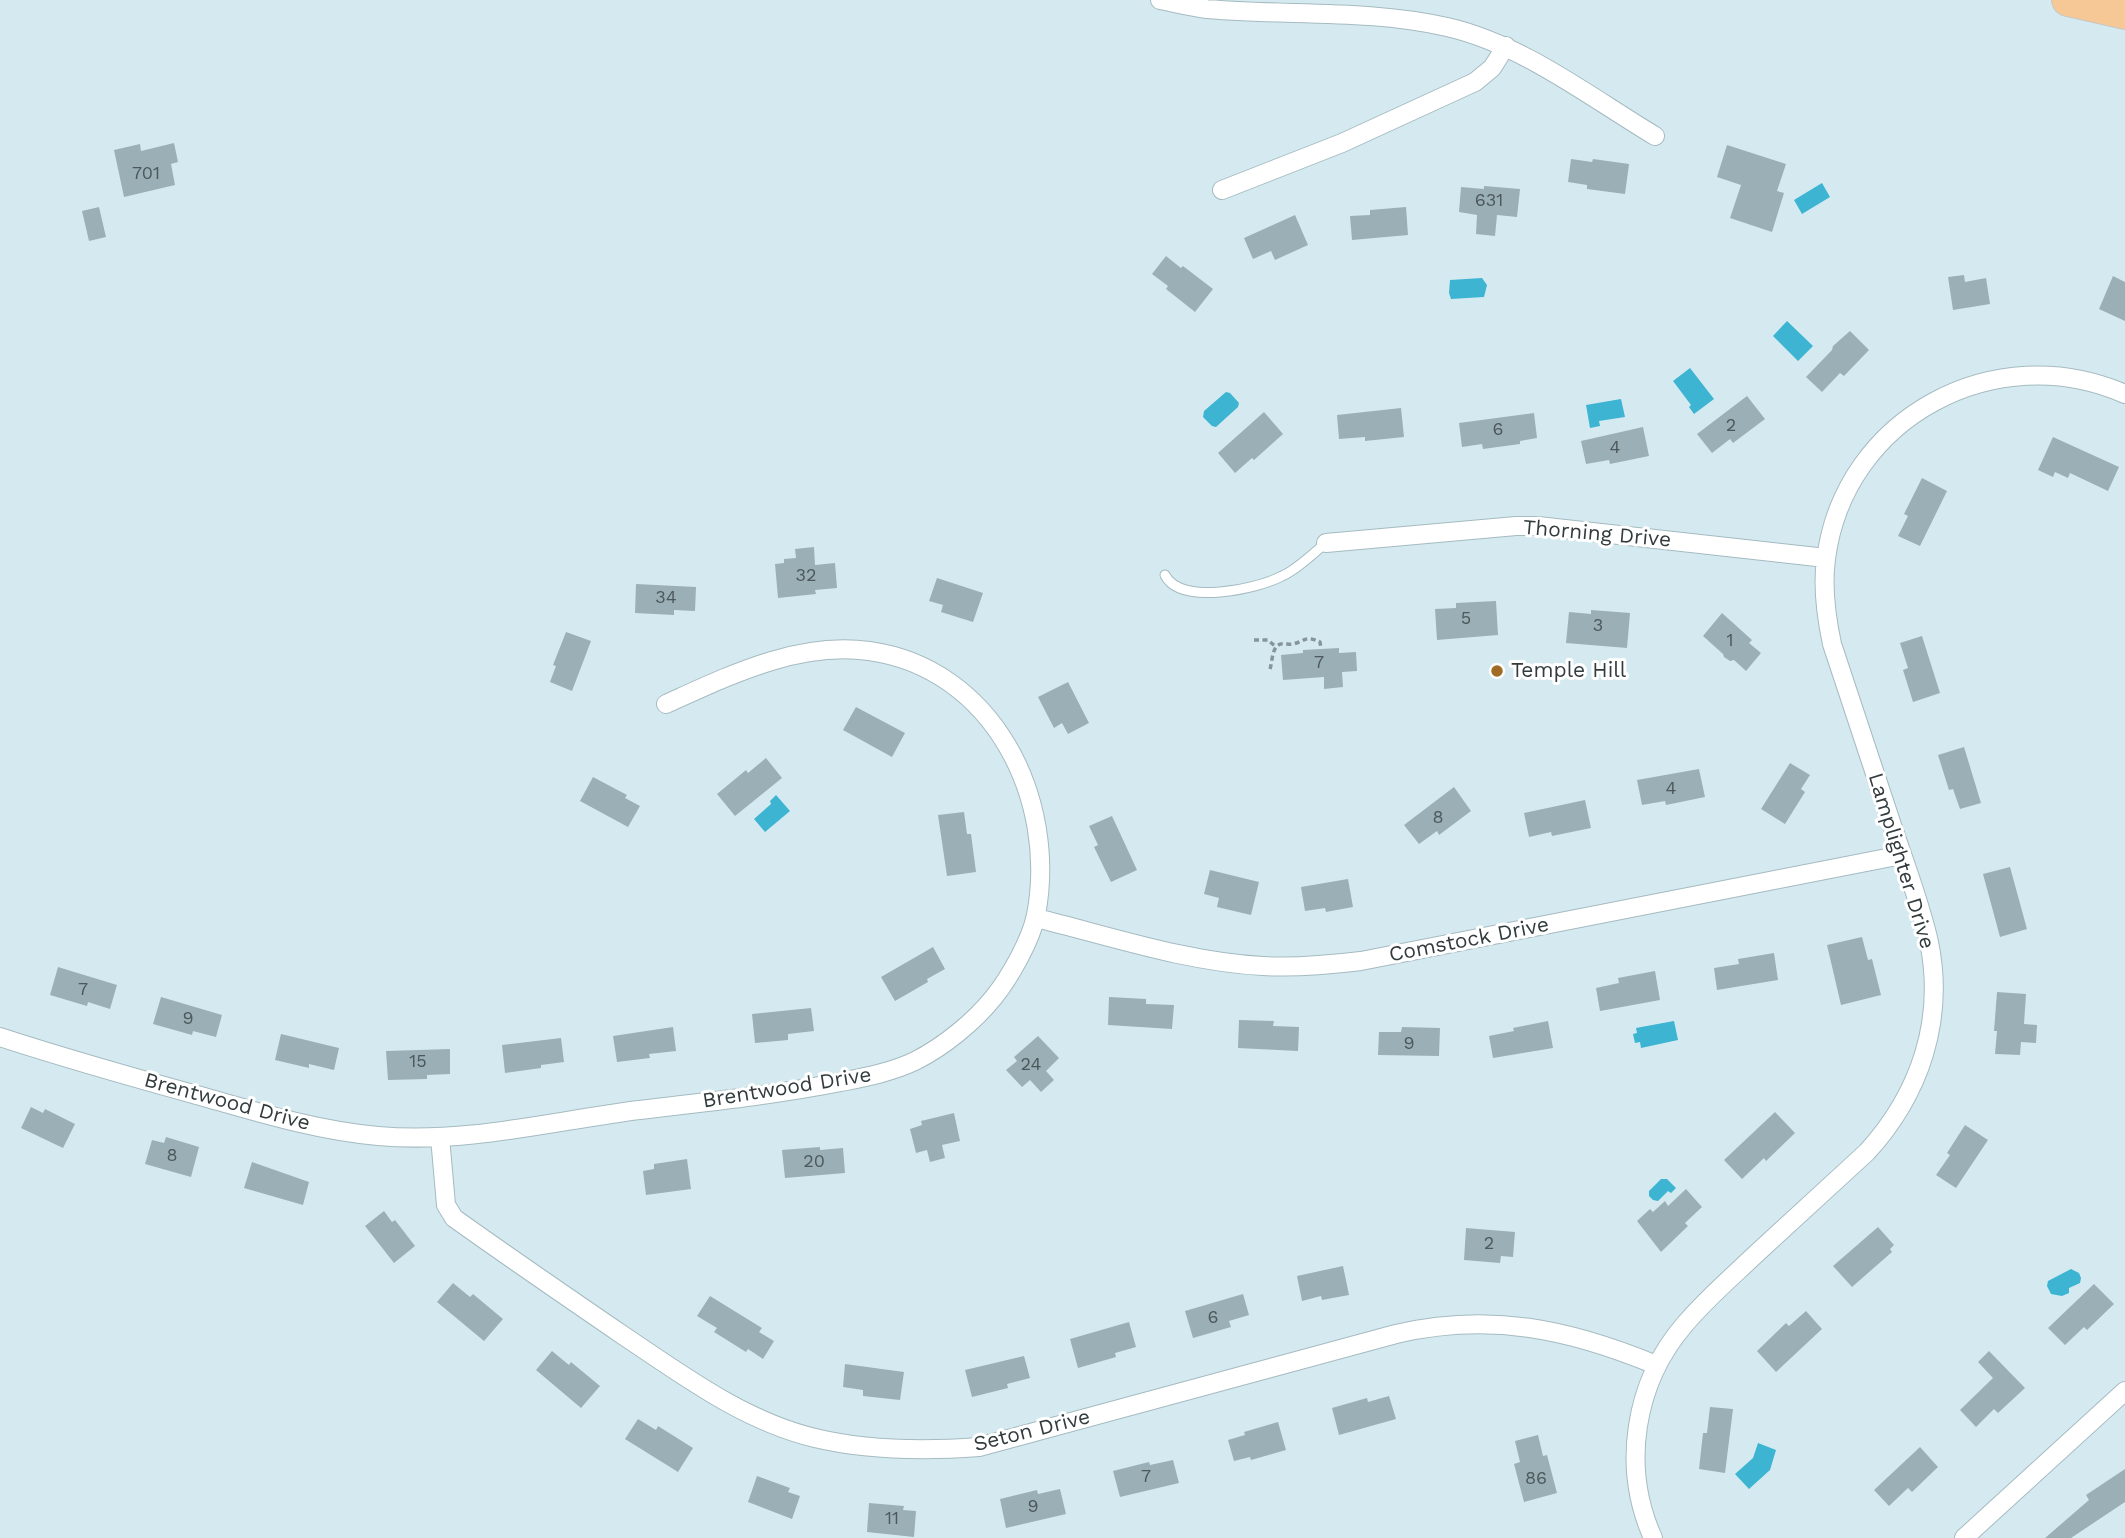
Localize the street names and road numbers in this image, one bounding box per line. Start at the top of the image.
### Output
street label: Thorning Drive [1522,515,1672,553]
street label: Lamplighter Drive [1862,770,1940,952]
street label: Comstock Drive [1387,912,1551,968]
street label: Brentwood Drive [701,1062,873,1114]
street label: Brentwood Drive [141,1068,313,1136]
street label: Seton Drive [971,1404,1093,1458]

